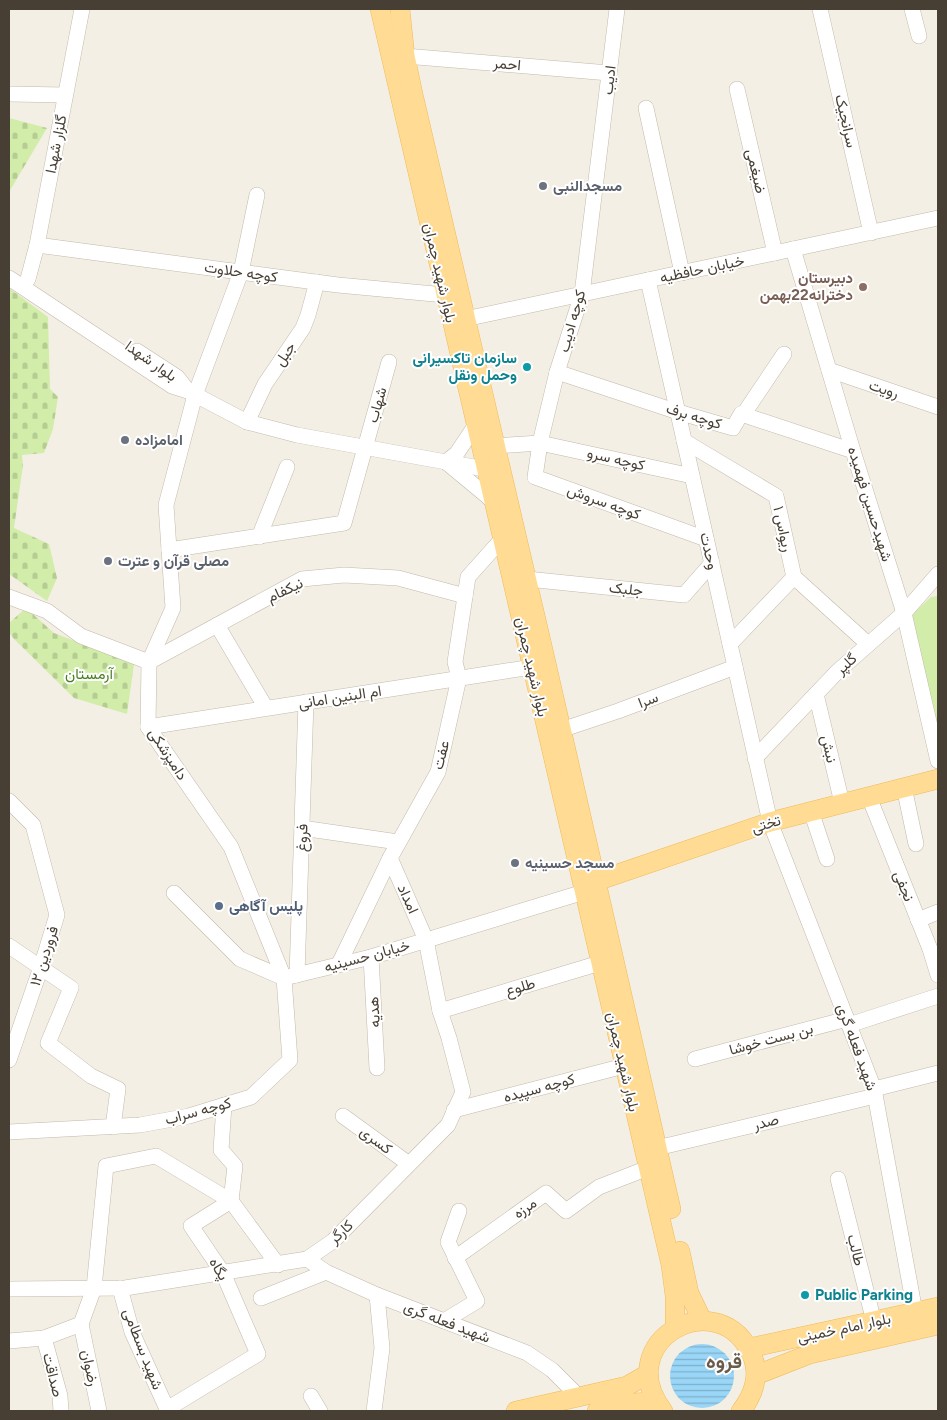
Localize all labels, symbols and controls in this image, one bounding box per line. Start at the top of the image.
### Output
street label: احمر [491,54,522,74]
street label: ادیب [598,64,620,96]
street label: سرانجیک [831,93,861,150]
street label: گلزار شهدا [42,113,71,175]
street label: ضیغمی [741,147,770,195]
place label: مسجدالنبی [553,177,622,195]
marker: مسجدالنبی [537,180,549,192]
street label: بلوار شهید چمران [419,221,460,325]
street label: خیابان حافظیه [658,251,746,287]
street label: کوچه حلاوت [203,258,279,287]
place label: دبیرستان دخترانه22بهمن [760,269,853,304]
marker: دبیرستان دخترانه22بهمن [857,281,869,293]
street label: کوچه ادیب [555,287,591,355]
street label: بلوار شهدا [122,337,180,385]
street label: جبل [270,338,300,370]
place label: سازمان تاکسیرانی وحمل ونقل [413,349,517,384]
marker: سازمان تاکسیرانی وحمل ونقل [521,361,533,373]
street label: رویت [867,376,901,402]
street label: شهاب [363,385,391,425]
street label: کوچه برف [664,399,724,434]
place label: امامزاده [135,431,183,449]
marker: امامزاده [119,434,131,446]
street label: کوچه سرو [585,444,647,475]
street label: شهیدحسین فهمیده [843,444,896,564]
street label: کوچه سروش [565,480,643,525]
street label: ریواس ۱ [768,504,797,554]
street label: وحدت [696,531,722,571]
place label: مصلی قرآن و عترت [118,552,229,570]
marker: مصلی قرآن و عترت [102,555,114,567]
street label: نیکفام [264,574,306,607]
street label: جلبک [608,578,644,600]
street label: بلوار شهید چمران [511,615,552,719]
street label: گلپر [831,649,862,680]
park label: آرمستان [65,665,114,683]
street label: ام البنین امانی [297,682,383,713]
street label: سرا [635,688,661,712]
street label: دامپزشکی [144,725,191,784]
street label: نبش [816,733,841,765]
street label: عفت [429,738,453,771]
street label: تختی [749,811,784,838]
street label: فروغ [293,823,313,853]
place label: مسجد حسینیه [525,854,615,872]
marker: مسجد حسینیه [509,857,521,869]
street label: نجفی [889,868,918,904]
street label: امداد [394,882,422,916]
place label: پلیس آگاهی [229,897,303,916]
marker: پلیس آگاهی [213,900,225,912]
street label: ۱۲ فروردین [26,924,63,989]
street label: خیابان حسینیه [322,936,412,976]
street label: طلوع [503,974,538,1002]
street label: هدیه [364,996,384,1028]
street label: شهید فعله گری [832,1001,881,1093]
street label: بلوار شهید چمران [602,1010,643,1114]
street label: بن بست خوشا [727,1019,815,1060]
street label: کوچه سپیده [501,1070,577,1107]
street label: کوچه سراب [163,1093,234,1129]
street label: صدر [750,1110,781,1134]
street label: کسری [356,1122,396,1159]
street label: مرزه [510,1194,540,1222]
street label: کارگر [324,1216,357,1248]
street label: طالب [843,1232,869,1268]
street label: پگاه [204,1254,233,1284]
place label: Public Parking [815,1286,913,1304]
marker: Public Parking [799,1289,811,1301]
street label: شهید فعله گری [401,1297,493,1348]
street label: شهید بسطامی [118,1306,167,1393]
street label: بلوار امام خمینی [796,1309,893,1348]
street label: رضوان [77,1348,103,1388]
district label: قروه [706,1349,742,1374]
street label: صداقت [39,1351,67,1399]

